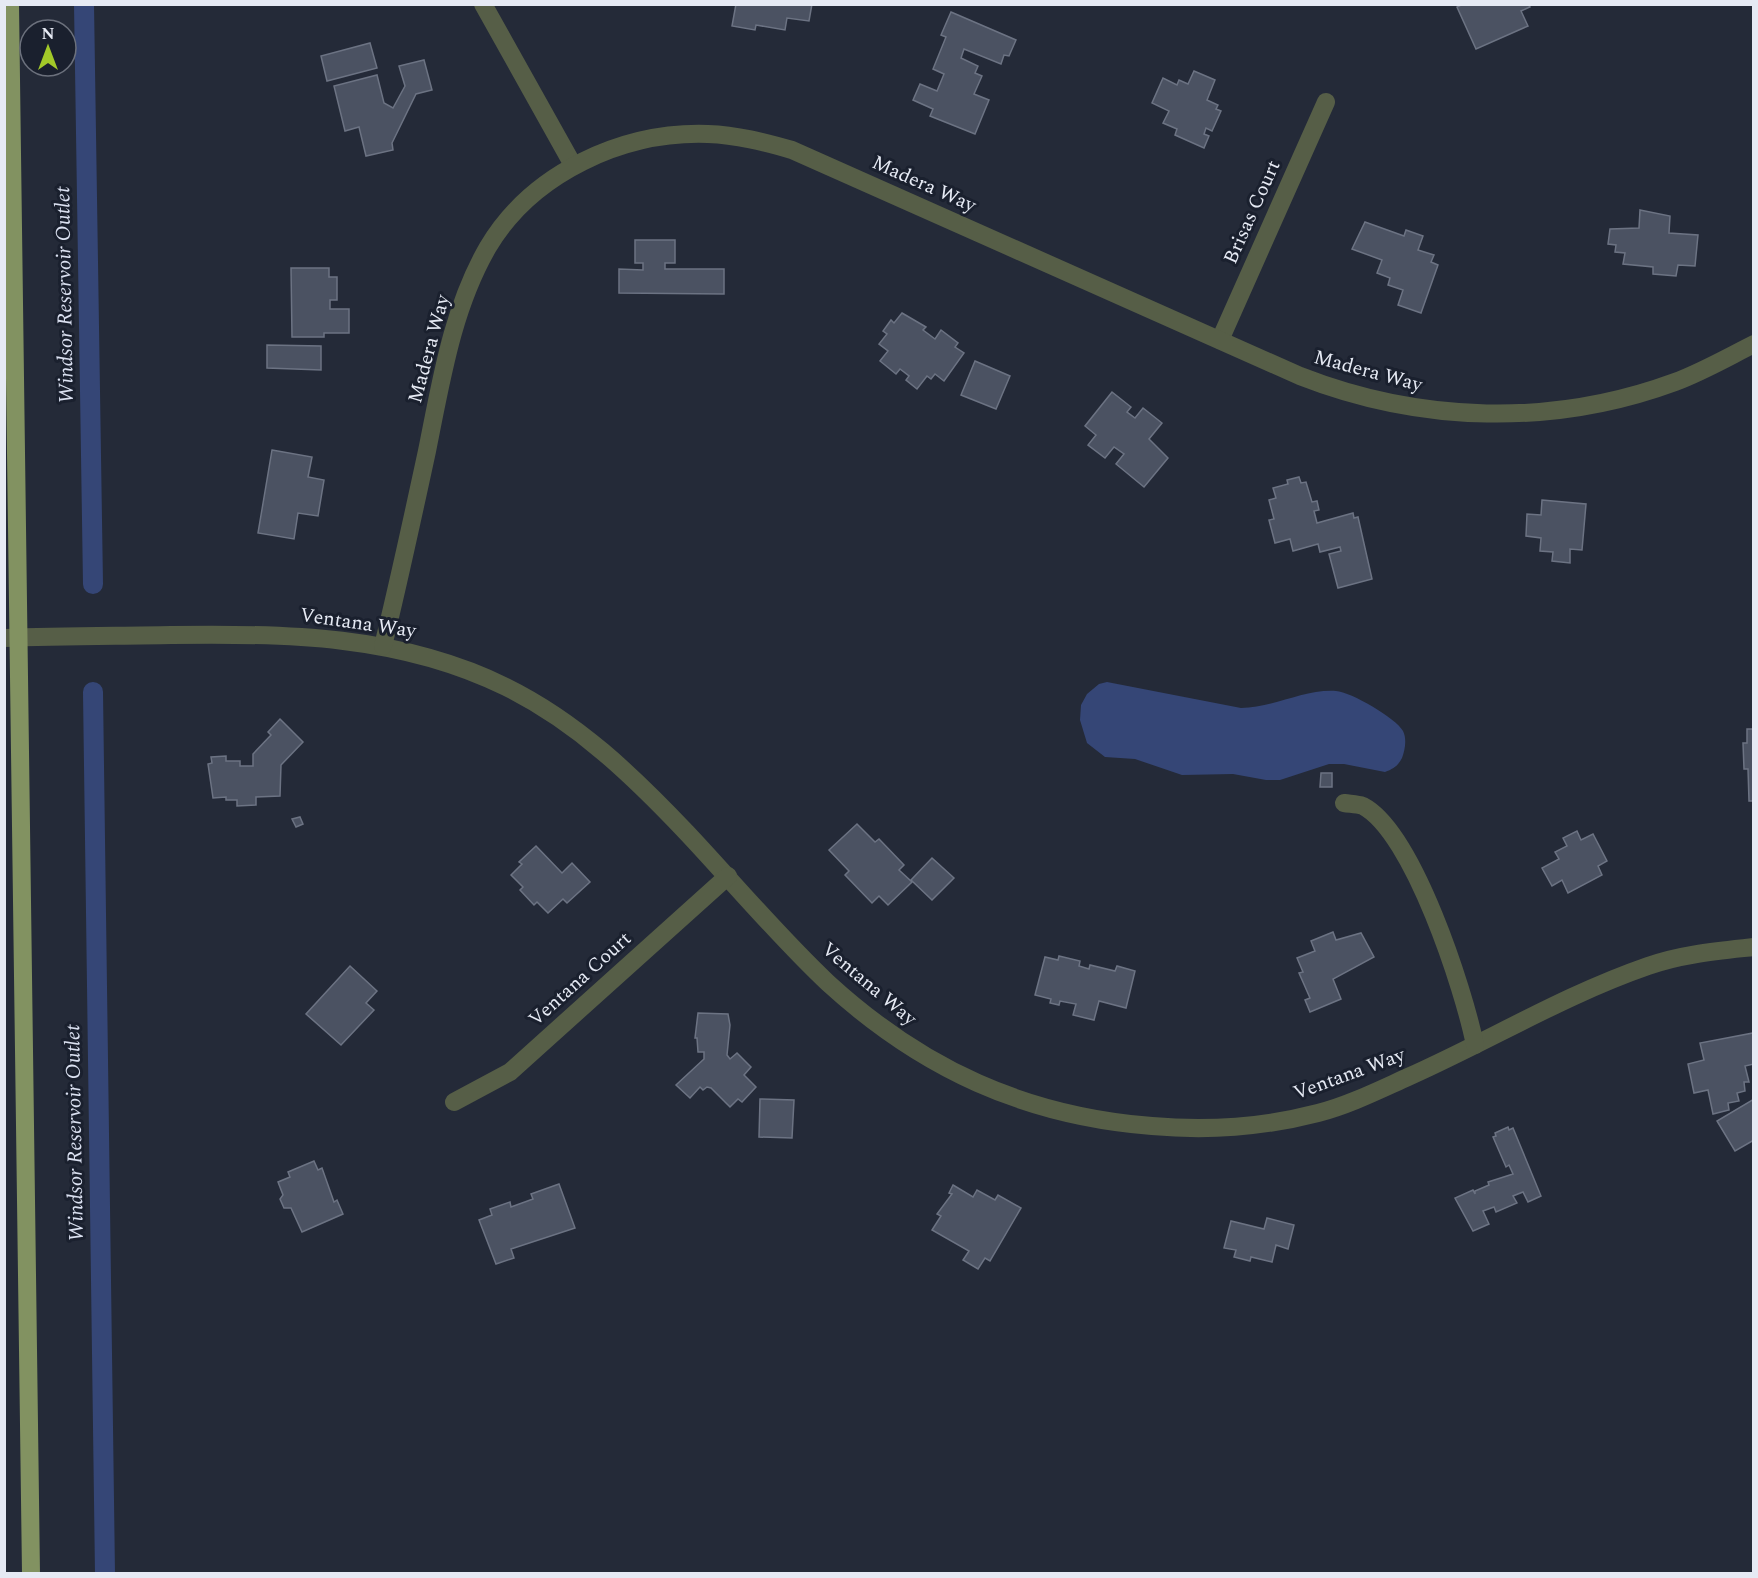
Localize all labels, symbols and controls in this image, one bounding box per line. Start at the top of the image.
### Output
north arrow [18,18,78,78]
text: N [41,22,55,46]
street label: Madera Way [867,148,982,221]
street label: Brisas Court [1216,155,1288,269]
water label: Windsor Reservoir Outlet [47,186,83,404]
street label: Madera Way [400,290,458,407]
street label: Madera Way [1310,342,1427,400]
street label: Ventana Way [298,600,419,646]
street label: Ventana Court [522,924,638,1034]
street label: Ventana Way [815,935,924,1034]
water label: Windsor Reservoir Outlet [57,1024,93,1242]
street label: Ventana Way [1289,1039,1410,1108]

